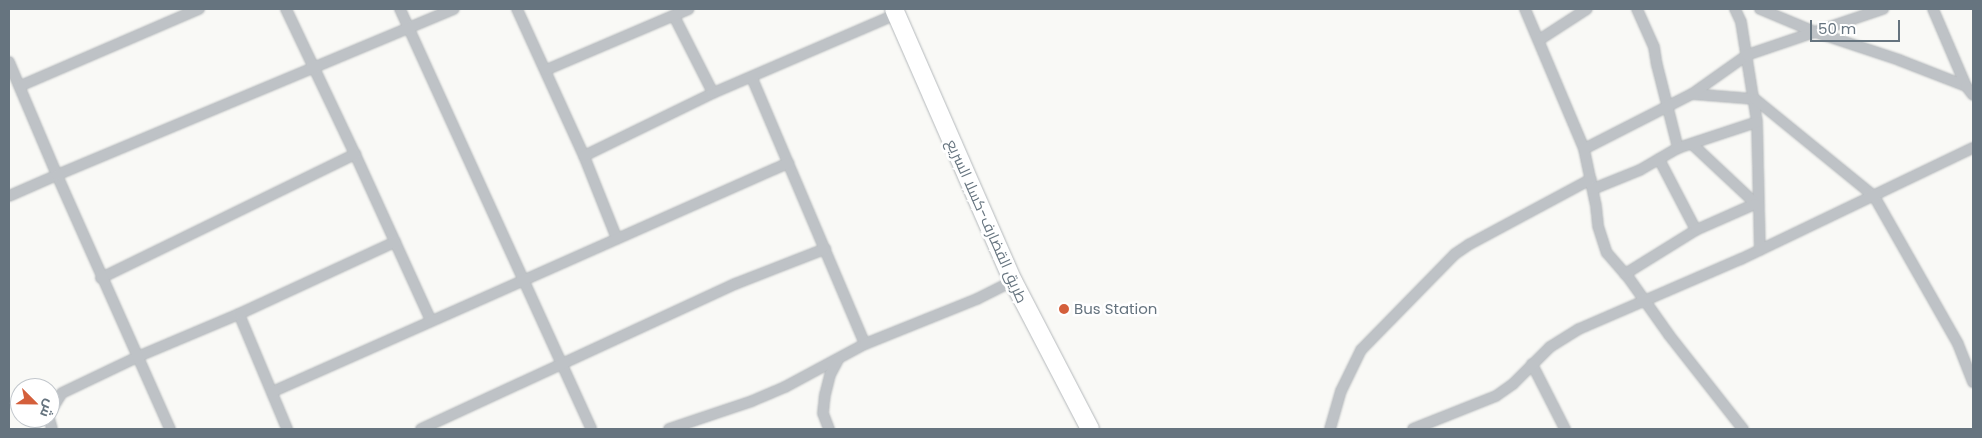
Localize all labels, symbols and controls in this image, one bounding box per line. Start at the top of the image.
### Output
scale bar [1812,10,1902,42]
text: 50 m [1818,18,1856,39]
street label: طريق القضارف-كسلا السريع [943,136,1031,306]
place label: Bus Station [1074,300,1157,318]
marker: Bus Station [1058,303,1070,315]
north arrow [10,378,60,428]
text: ش [35,396,61,421]

